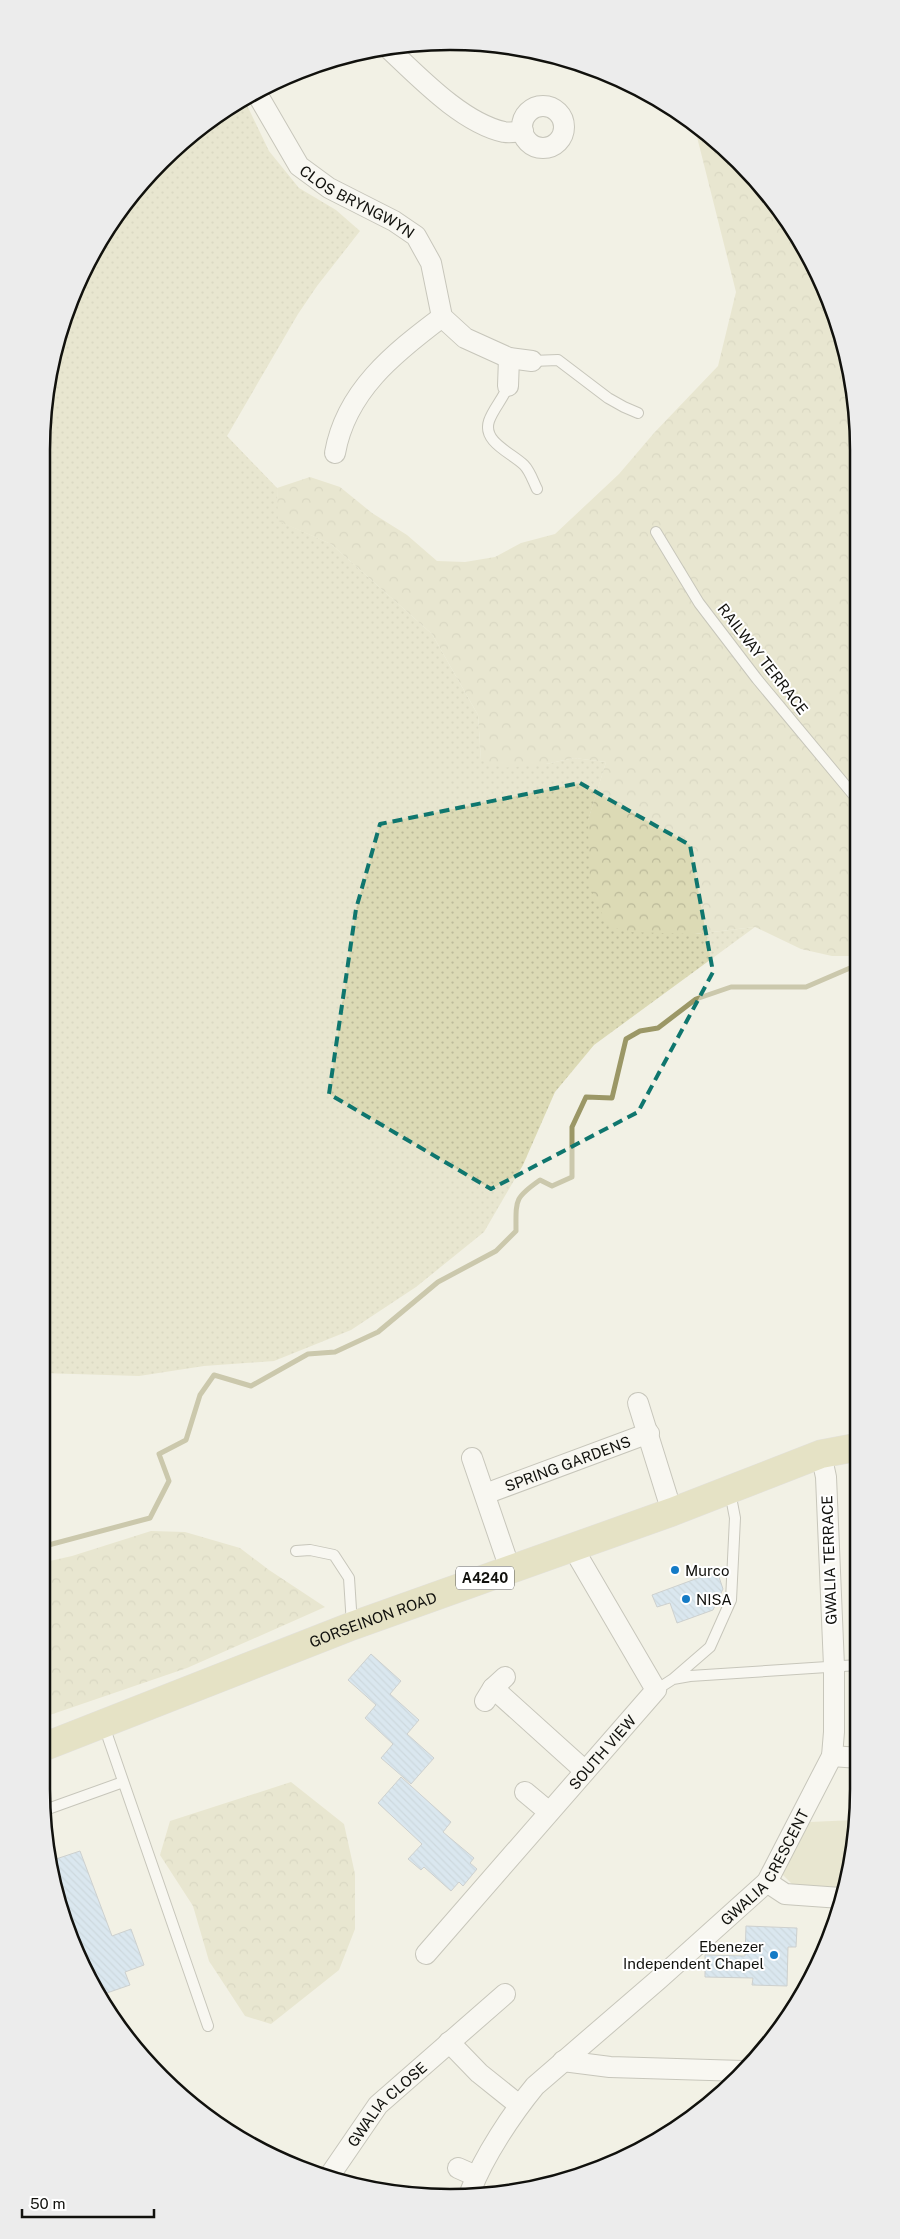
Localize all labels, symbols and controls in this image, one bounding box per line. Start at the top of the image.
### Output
street label: CLOS BRYNGWYN [297,161,418,241]
street label: RAILWAY TERRACE [714,600,812,718]
street label: SPRING GARDENS [502,1432,633,1494]
street label: GWALIA TERRACE [818,1495,840,1625]
place label: Murco [685,1562,729,1579]
marker: Murco [669,1564,681,1576]
road number: A4240 [456,1566,514,1590]
street label: GORSEINON ROAD [307,1588,439,1650]
place label: NISA [696,1591,732,1608]
marker: NISA [680,1593,692,1605]
street label: SOUTH VIEW [565,1711,639,1793]
street label: GWALIA CRESCENT [717,1806,812,1928]
place label: Ebenezer Independent Chapel [623,1938,764,1972]
marker: Ebenezer Independent Chapel [768,1949,780,1961]
street label: GWALIA CLOSE [344,2058,430,2150]
scale bar [22,2186,155,2218]
text: 50 m [30,2195,65,2212]

